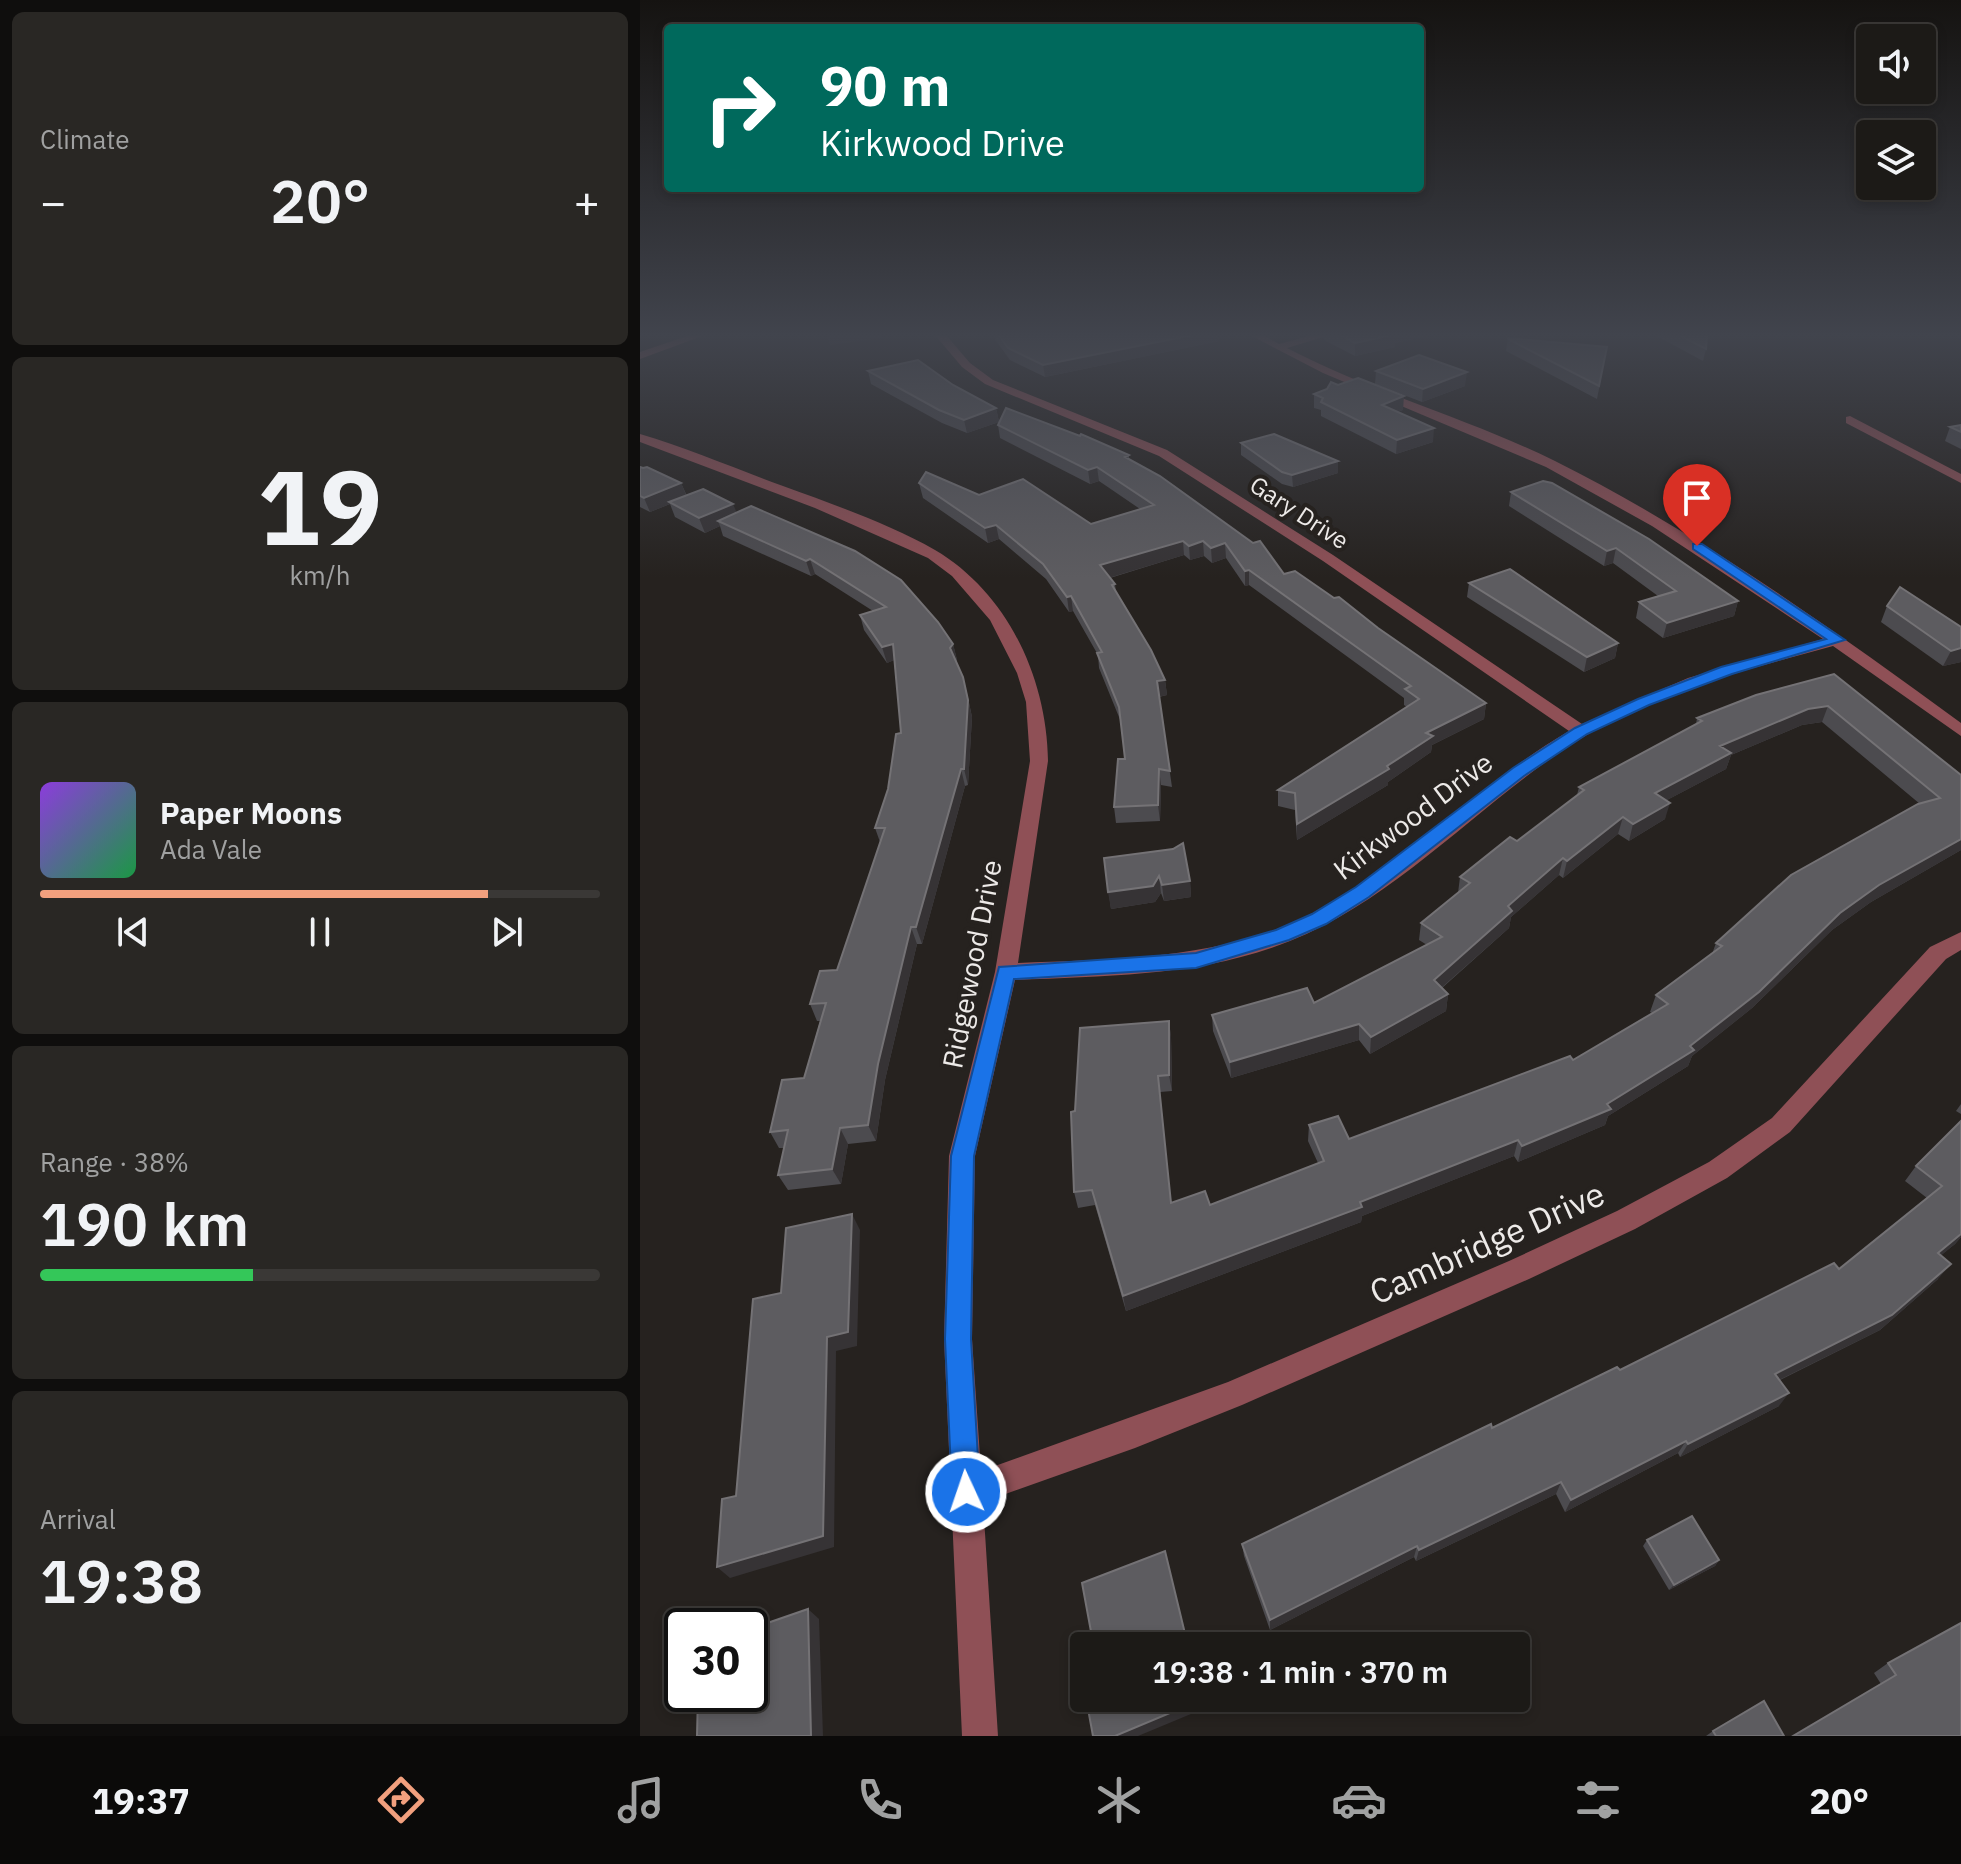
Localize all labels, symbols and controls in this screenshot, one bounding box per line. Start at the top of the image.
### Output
map controls [1856,24,1936,200]
button: sound [1856,24,1936,104]
text: 90 m [820,49,950,121]
icon: right [688,56,792,160]
text: Kirkwood Drive [820,119,1065,166]
button: layers [1856,120,1936,200]
text: Climate [40,122,130,156]
text: 20° [270,161,370,240]
text: − [40,173,66,230]
text: + [574,173,600,230]
text: 19 [258,438,382,574]
pin [1663,464,1731,546]
street label: Gary Drive [1244,468,1355,556]
icon: arrive [1675,476,1719,520]
text: km/h [289,558,351,592]
street label: Kirkwood Drive [1326,744,1500,888]
text: Paper Moons [160,793,342,832]
text: Ada Vale [160,832,262,866]
street label: Ridgewood Drive [933,857,1010,1071]
icon: previous [111,910,155,954]
icon: pause [298,910,342,954]
icon: next [485,910,529,954]
text: Range · 38% [40,1145,189,1179]
street label: Cambridge Drive [1362,1171,1611,1314]
text: 190 km [40,1184,249,1263]
position arrow [924,1450,1008,1534]
text: Arrival [40,1502,116,1536]
text: 19:38 [40,1541,203,1620]
speed limit sign: 30 [664,1608,768,1712]
text: 19:38 · 1 min · 370 m [1152,1652,1448,1691]
icon: directions [373,1772,429,1828]
icon: music [613,1772,669,1828]
icon: phone [852,1772,908,1828]
icon: climate [1091,1772,1147,1828]
icon: car [1331,1772,1387,1828]
icon: filters [1570,1772,1626,1828]
text: 19:37 [92,1777,190,1824]
text: 20° [1809,1777,1869,1824]

